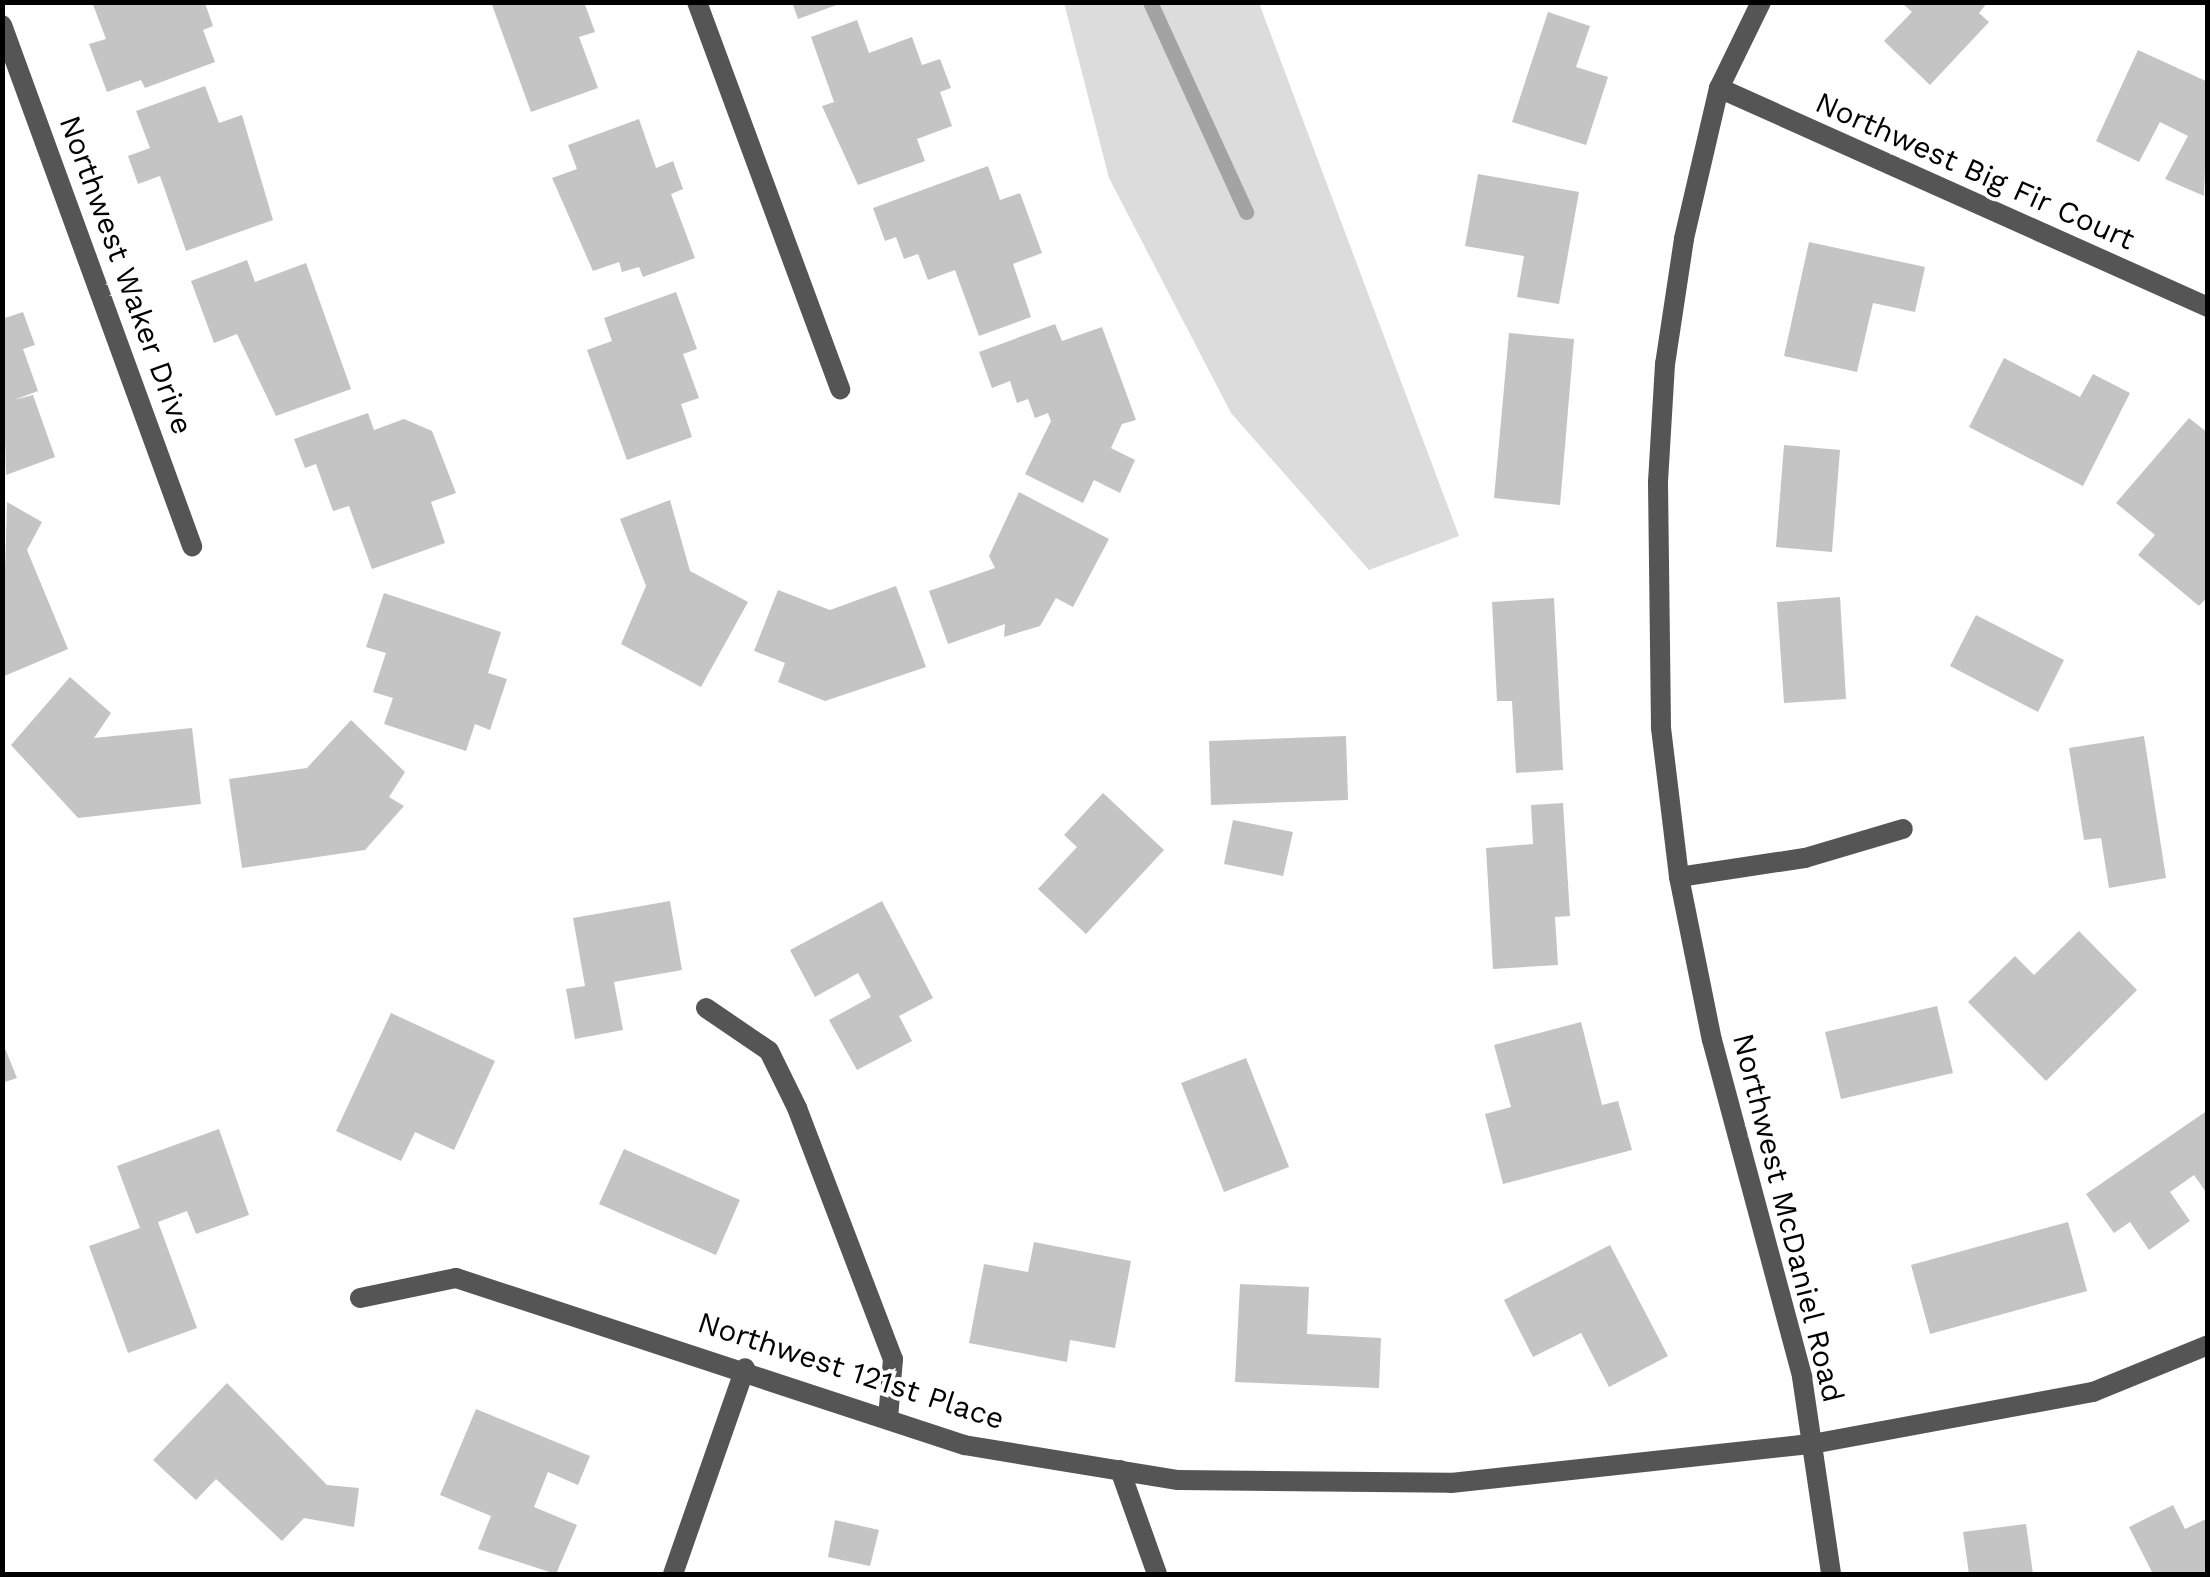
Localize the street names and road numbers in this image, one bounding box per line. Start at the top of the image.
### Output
street label: Northwest Big Fir Court [1810,84,2140,258]
street label: Northwest Waker Drive [51,110,201,440]
street label: Northwest McDaniel Road [1725,1029,1851,1407]
street label: Northwest 121st Place [693,1304,1009,1438]

